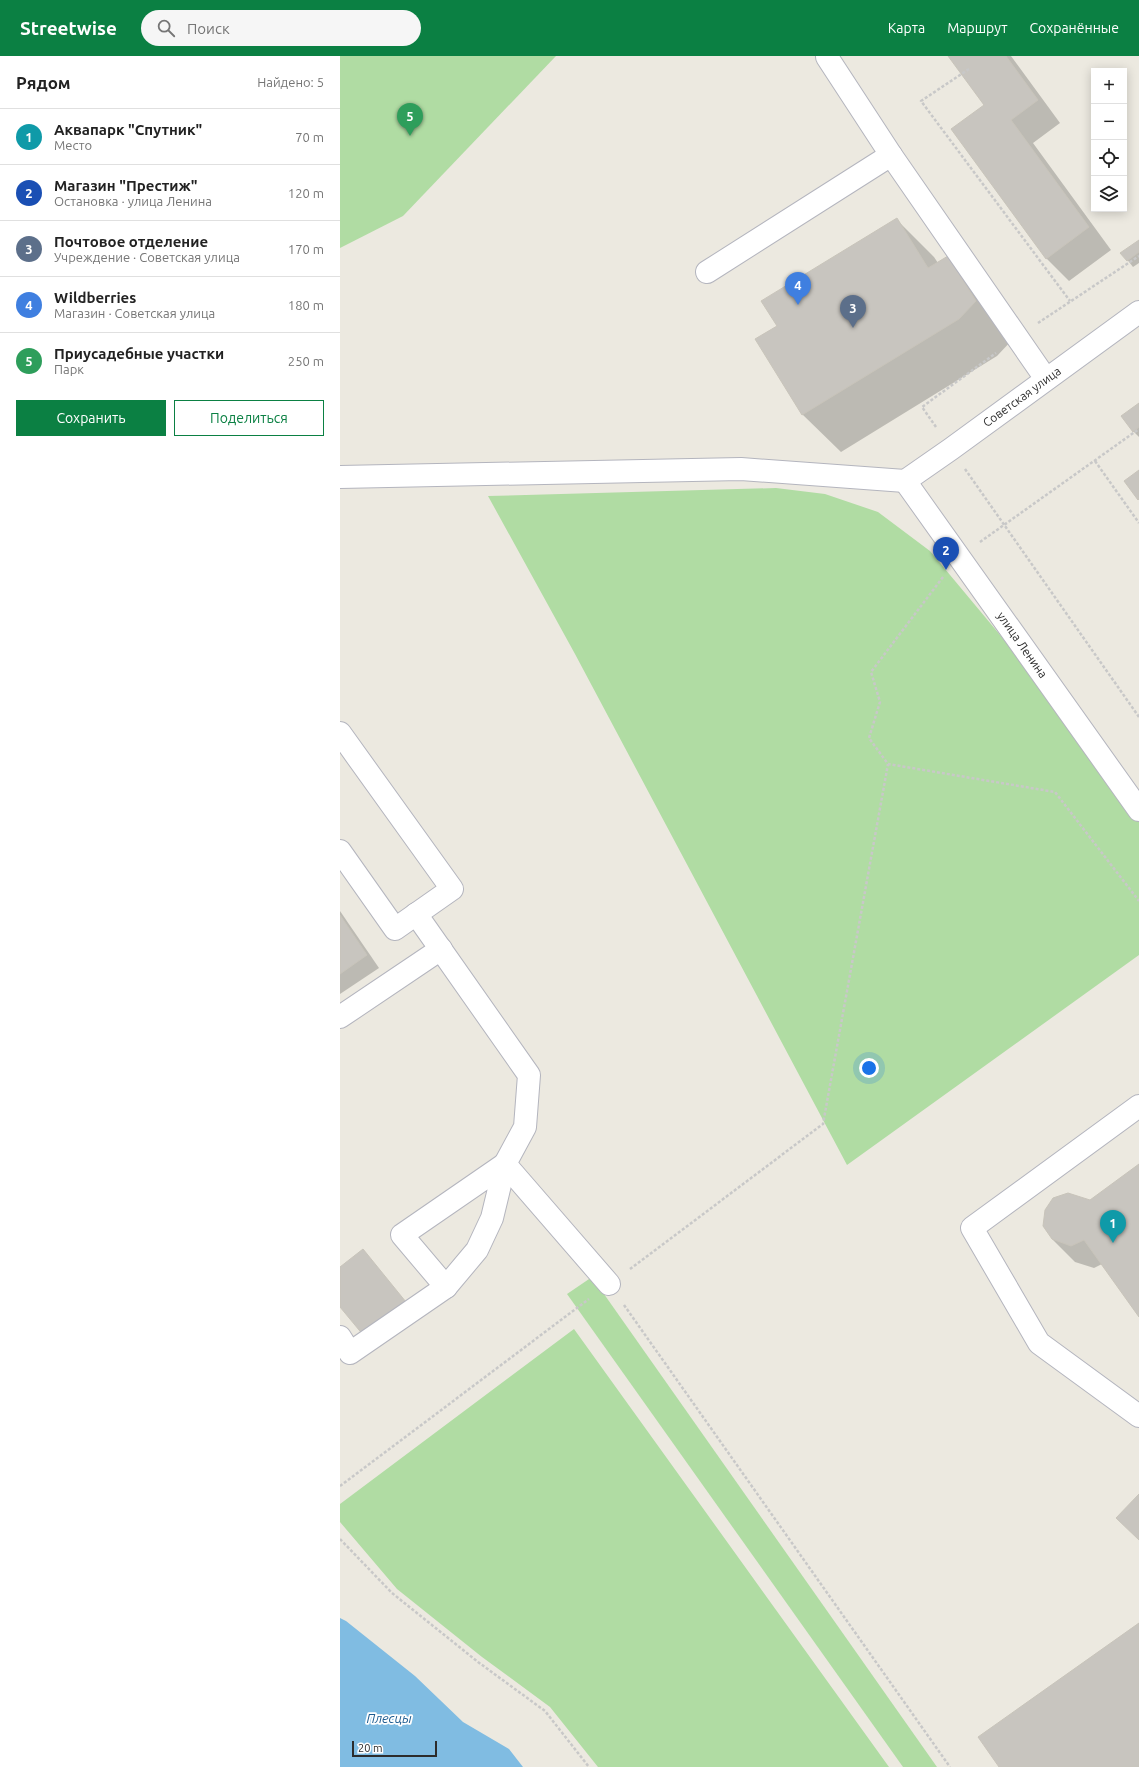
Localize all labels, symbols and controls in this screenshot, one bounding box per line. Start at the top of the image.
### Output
search box [141,10,421,46]
text: Streetwise [20,17,117,39]
icon: search [155,17,177,39]
text: Поиск [187,20,230,37]
text: Карта [888,20,925,36]
text: Маршрут [947,20,1008,36]
text: Сохранённые [1030,20,1119,36]
map controls [1091,68,1127,212]
button: + [1091,68,1127,104]
text: Рядом [16,73,71,92]
text: Найдено: 5 [257,75,324,89]
pin: 5 [397,103,423,136]
button: − [1091,104,1127,140]
text: Аквапарк "Спутник" [54,121,202,138]
text: 1 [25,130,33,144]
text: 70 m [295,130,324,144]
text: Место [54,138,92,152]
button: locate [1091,140,1127,176]
button: layers [1091,176,1127,212]
text: Магазин "Престиж" [54,177,198,194]
text: 2 [25,186,33,200]
text: 120 m [288,186,324,200]
text: Остановка · улица Ленина [54,194,212,208]
text: Почтовое отделение [54,233,208,250]
text: 3 [25,242,33,256]
text: 170 m [288,242,324,256]
text: Учреждение · Советская улица [54,250,240,264]
pin: 4 [785,272,811,305]
text: Wildberries [54,289,136,306]
pin: 3 [840,295,866,328]
text: 4 [25,298,33,312]
text: 180 m [288,298,324,312]
text: Магазин · Советская улица [54,306,215,320]
text: Приусадебные участки [54,345,224,362]
text: 5 [25,354,33,368]
text: 250 m [288,354,324,368]
text: Парк [54,362,84,376]
street label: Советская улица [980,364,1063,429]
button: Сохранить [16,400,166,436]
button: Поделиться [174,400,324,436]
pin: 2 [933,537,959,570]
street label: улица Ленина [995,609,1050,680]
your location [859,1058,879,1078]
pin: 1 [1100,1210,1126,1243]
water label: Плесцы [366,1711,412,1725]
scale bar [352,1739,437,1758]
text: 20 m [358,1742,382,1754]

